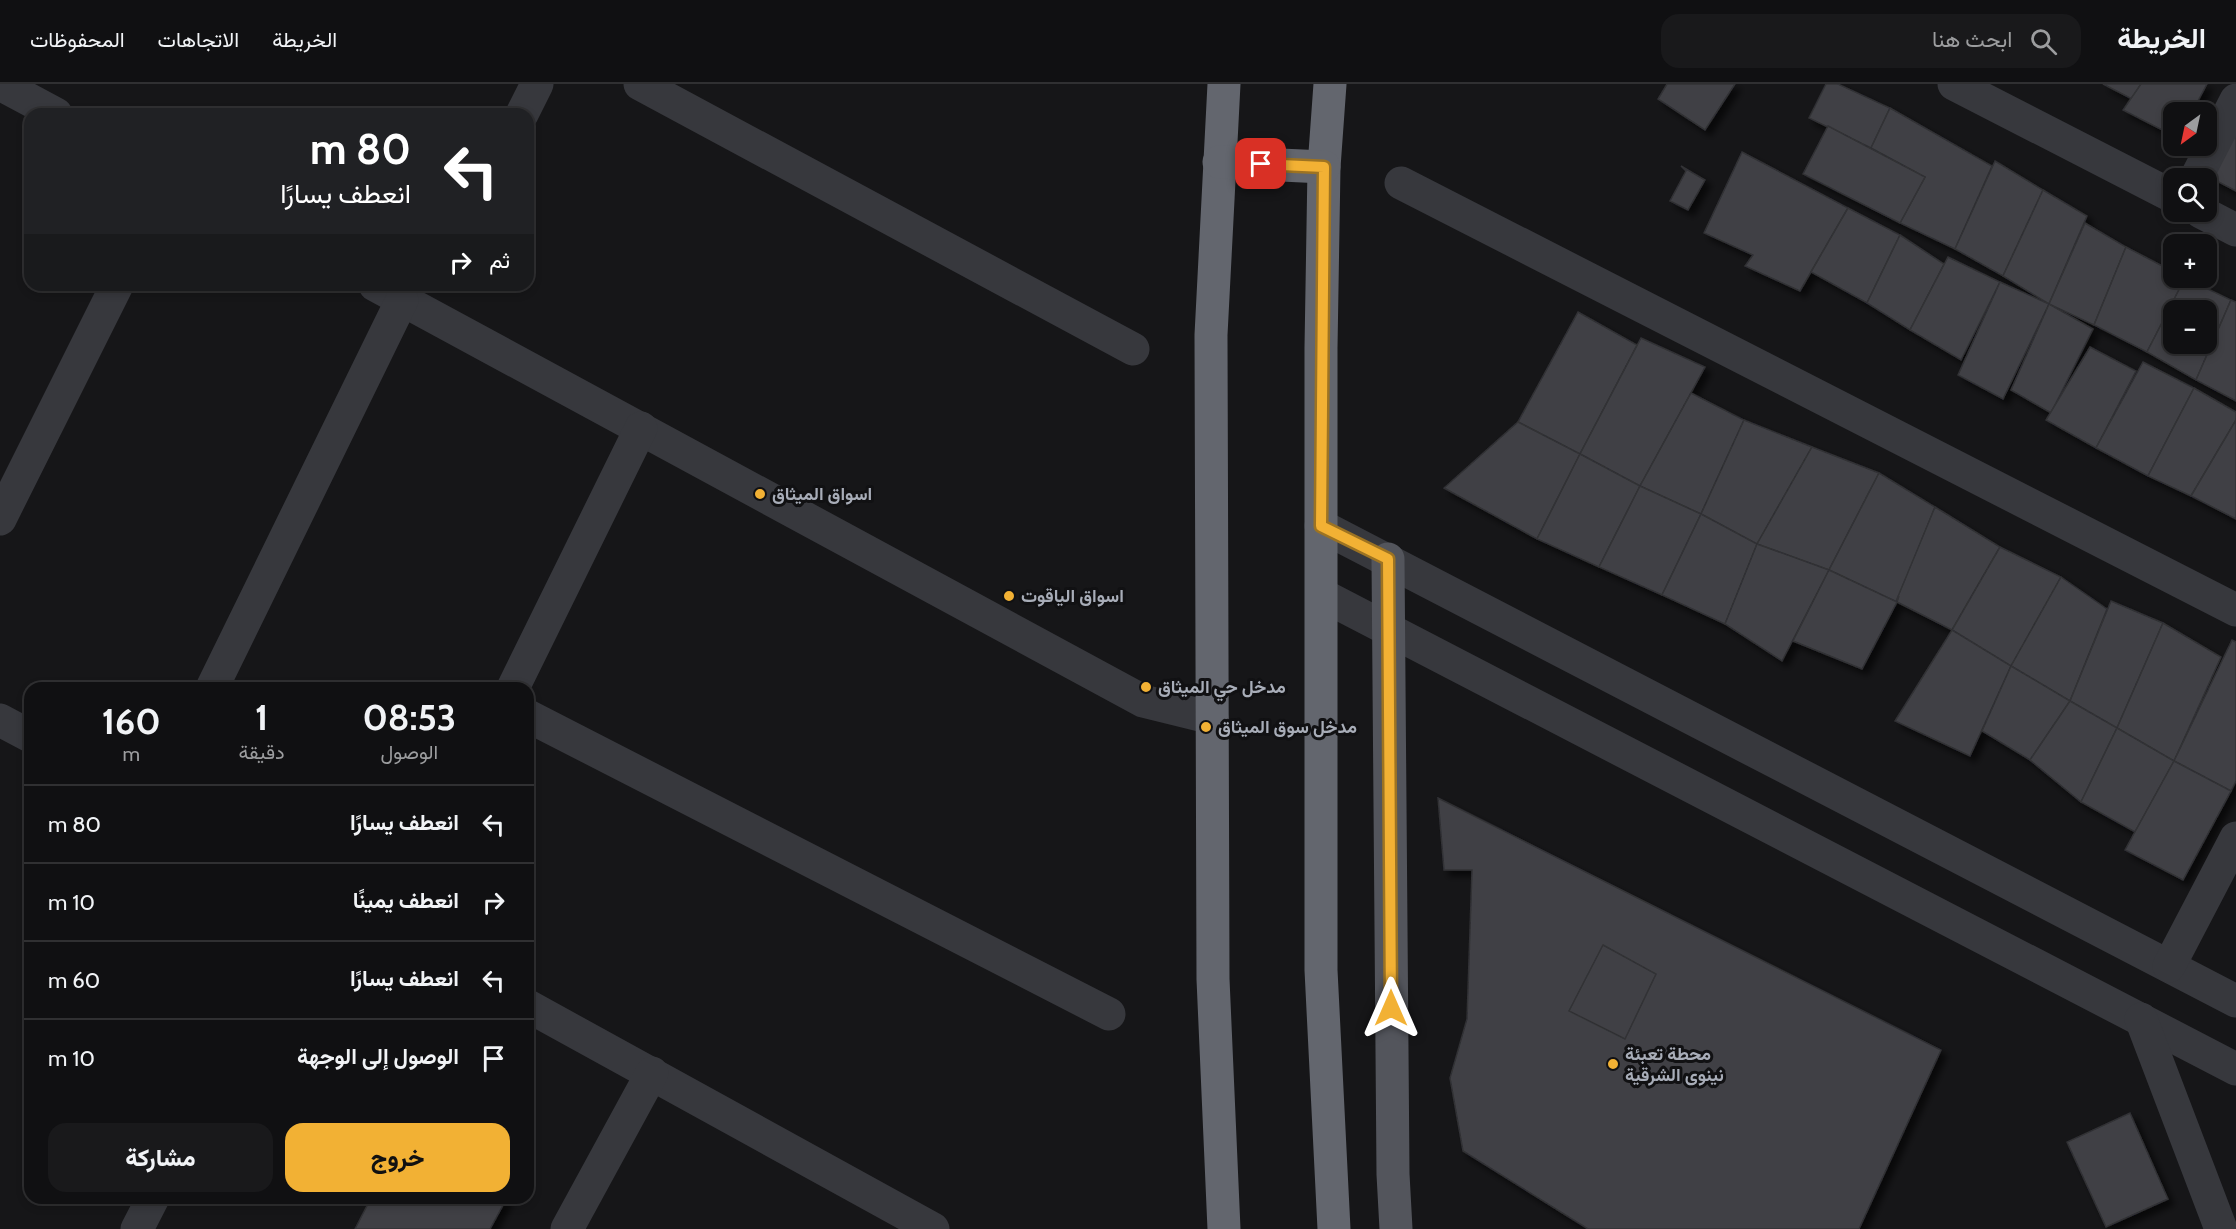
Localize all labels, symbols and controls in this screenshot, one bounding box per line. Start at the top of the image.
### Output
search box [1661,14,2081,68]
text: الخريطة [2117,21,2206,55]
icon: search [2027,25,2060,58]
text: ابحث هنا [1932,26,2012,53]
text: المحفوظات [30,27,125,52]
text: الاتجاهات [158,27,239,52]
text: الخريطة [272,27,337,52]
north arrow [2163,102,2217,156]
map controls [2163,102,2217,354]
text: 80 m [310,123,411,175]
icon: left [432,132,510,210]
pin [1235,138,1286,189]
icon: arrive [1244,147,1277,180]
button: search [2163,168,2217,222]
text: انعطف يسارًا [280,177,411,210]
button: + [2163,234,2217,288]
icon: right [444,246,477,279]
text: ثم [489,247,510,274]
button: − [2163,300,2217,354]
place label: اسواق الميثاق [772,483,872,505]
marker: اسواق الميثاق [753,487,767,501]
place label: اسواق الياقوت [1021,585,1124,607]
marker: اسواق الياقوت [1002,589,1016,603]
place label: مدخل حي الميثاق [1158,676,1286,702]
marker: مدخل حي الميثاق [1139,680,1153,694]
text: 1 [255,695,268,739]
text: 08:53 [362,695,456,739]
text: 160 [102,699,161,743]
place label: مدخل سوق الميثاق [1218,716,1357,738]
marker: مدخل سوق الميثاق [1199,720,1213,734]
text: دقيقة [238,740,285,764]
text: الوصول [380,740,438,764]
text: m [122,742,140,766]
icon: left [477,808,510,841]
text: انعطف يسارًا [350,809,459,836]
text: 80 m [48,811,101,838]
icon: right [477,886,510,919]
text: انعطف يمينًا [353,887,459,914]
text: 10 m [48,889,95,916]
icon: left [477,964,510,997]
text: انعطف يسارًا [350,965,459,992]
text: 60 m [48,967,100,994]
position arrow [1359,976,1423,1040]
icon: arrive [477,1042,510,1075]
text: الوصول إلى الوجهة [297,1043,459,1070]
place label: محطة تعبئة نينوى الشرقية [1625,1043,1724,1086]
text: 10 m [48,1045,95,1072]
marker: محطة تعبئة نينوى الشرقية [1606,1057,1620,1071]
button: مشاركة [48,1123,273,1192]
button: خروج [285,1123,510,1192]

